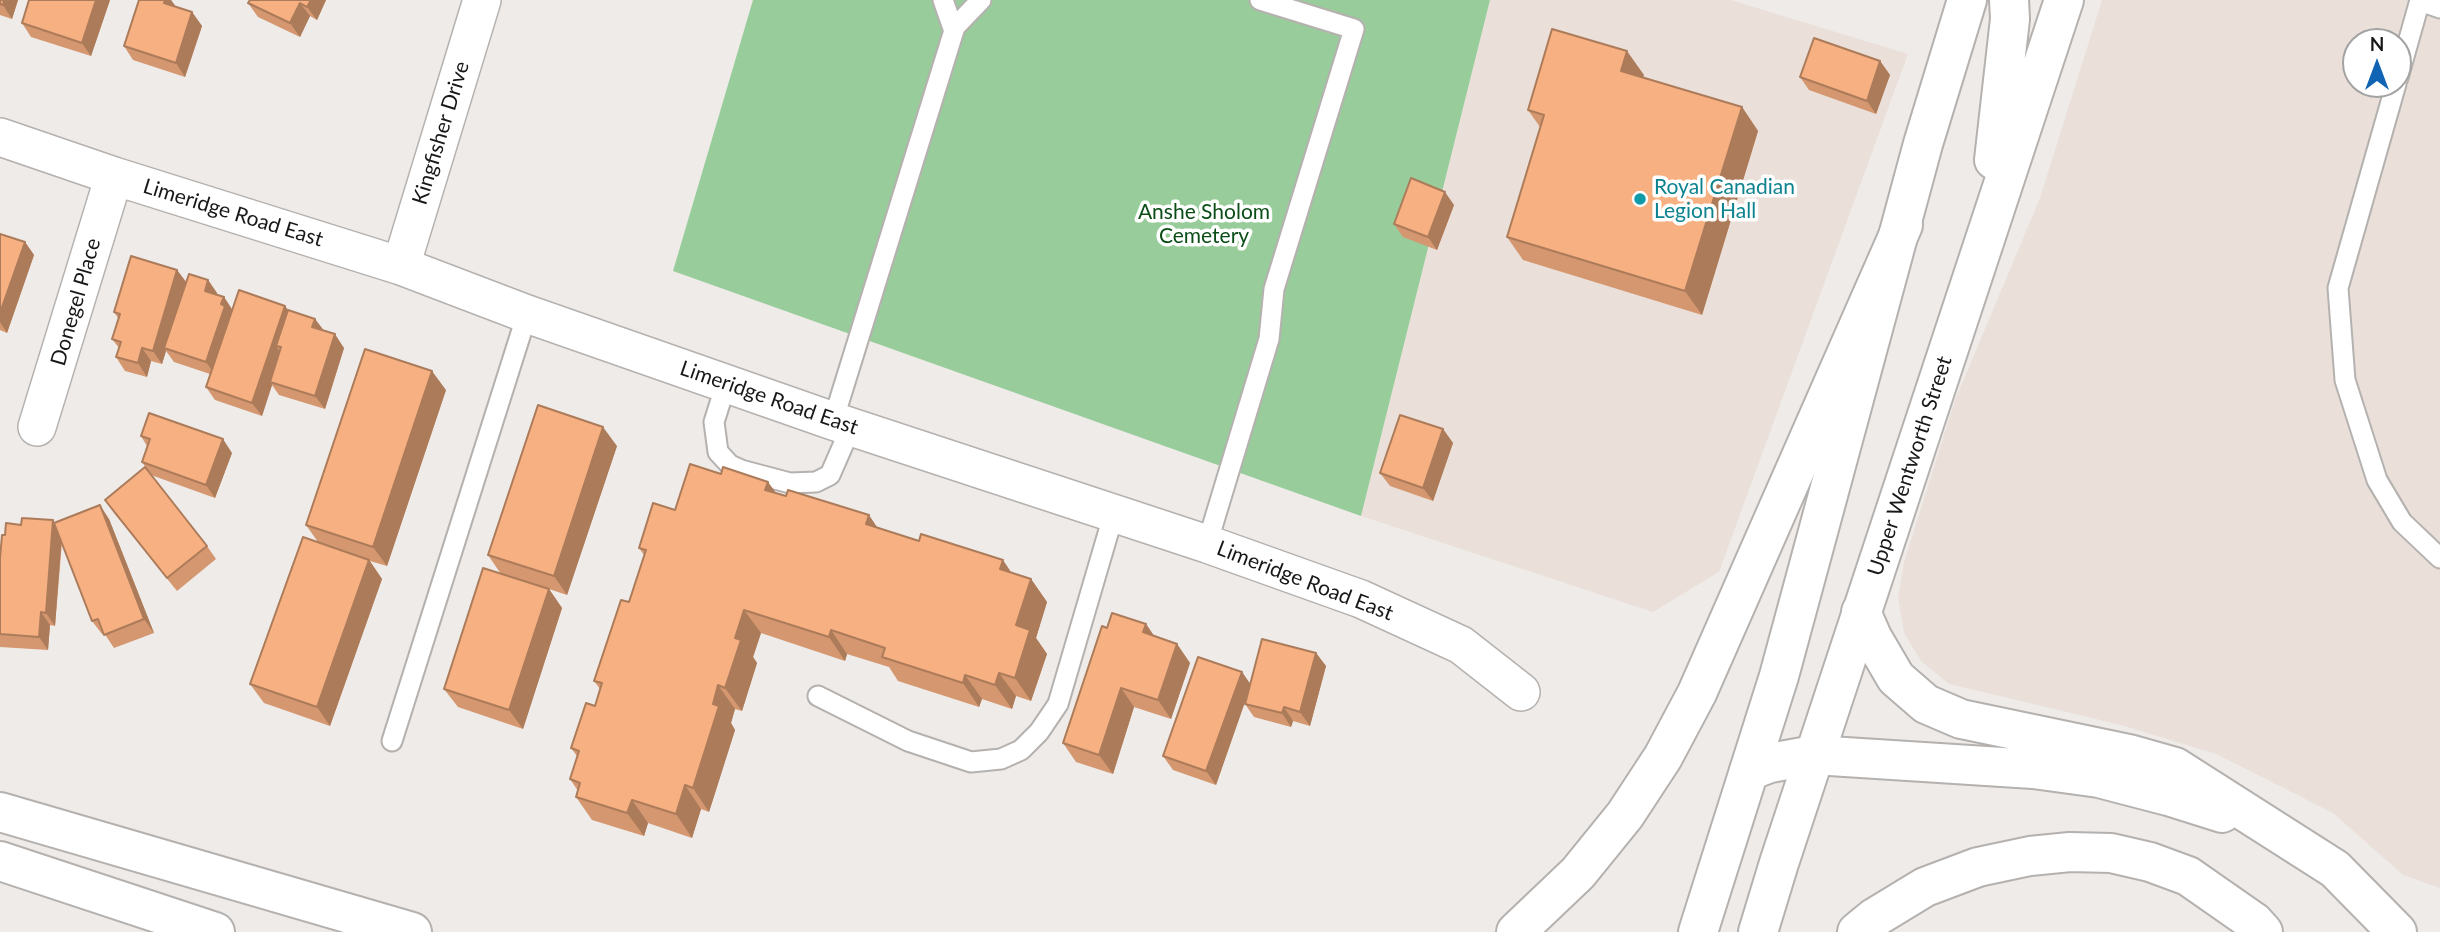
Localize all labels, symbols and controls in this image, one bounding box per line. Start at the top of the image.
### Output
north arrow [2342,28,2412,98]
text: N [2370,32,2384,55]
street label: Kingfisher Drive [407,58,475,208]
street label: Limeridge Road East [140,174,326,252]
place label: Royal Canadian Legion Hall [1654,174,1795,224]
marker: Royal Canadian Legion Hall [1632,191,1648,207]
park label: Anshe Sholom Cemetery [1138,199,1270,249]
street label: Donegel Place [46,235,106,369]
street label: Upper Wentworth Street [1863,353,1957,579]
street label: Limeridge Road East [677,356,861,440]
street label: Limeridge Road East [1213,536,1397,626]

